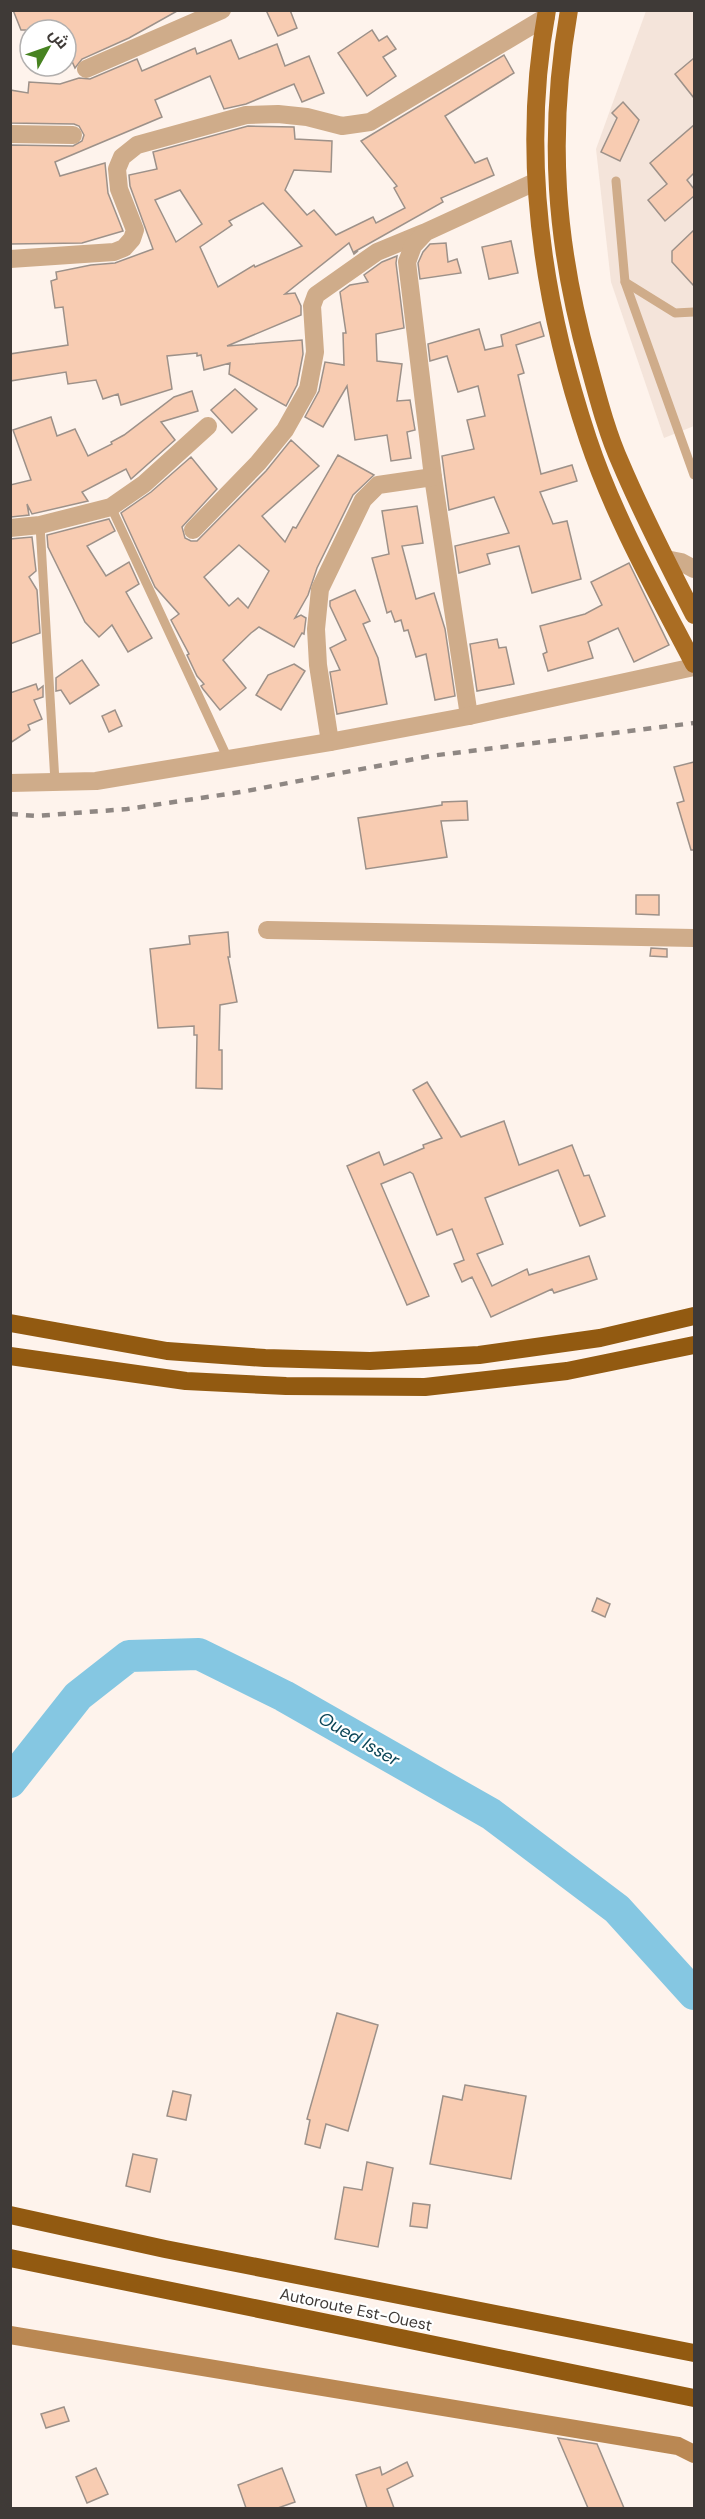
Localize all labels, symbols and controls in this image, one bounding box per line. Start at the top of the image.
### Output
north arrow [18,18,78,78]
text: ش [44,24,74,53]
water label: Oued Isser [314,1706,405,1773]
street label: Autoroute Est-Ouest [278,2283,434,2336]

